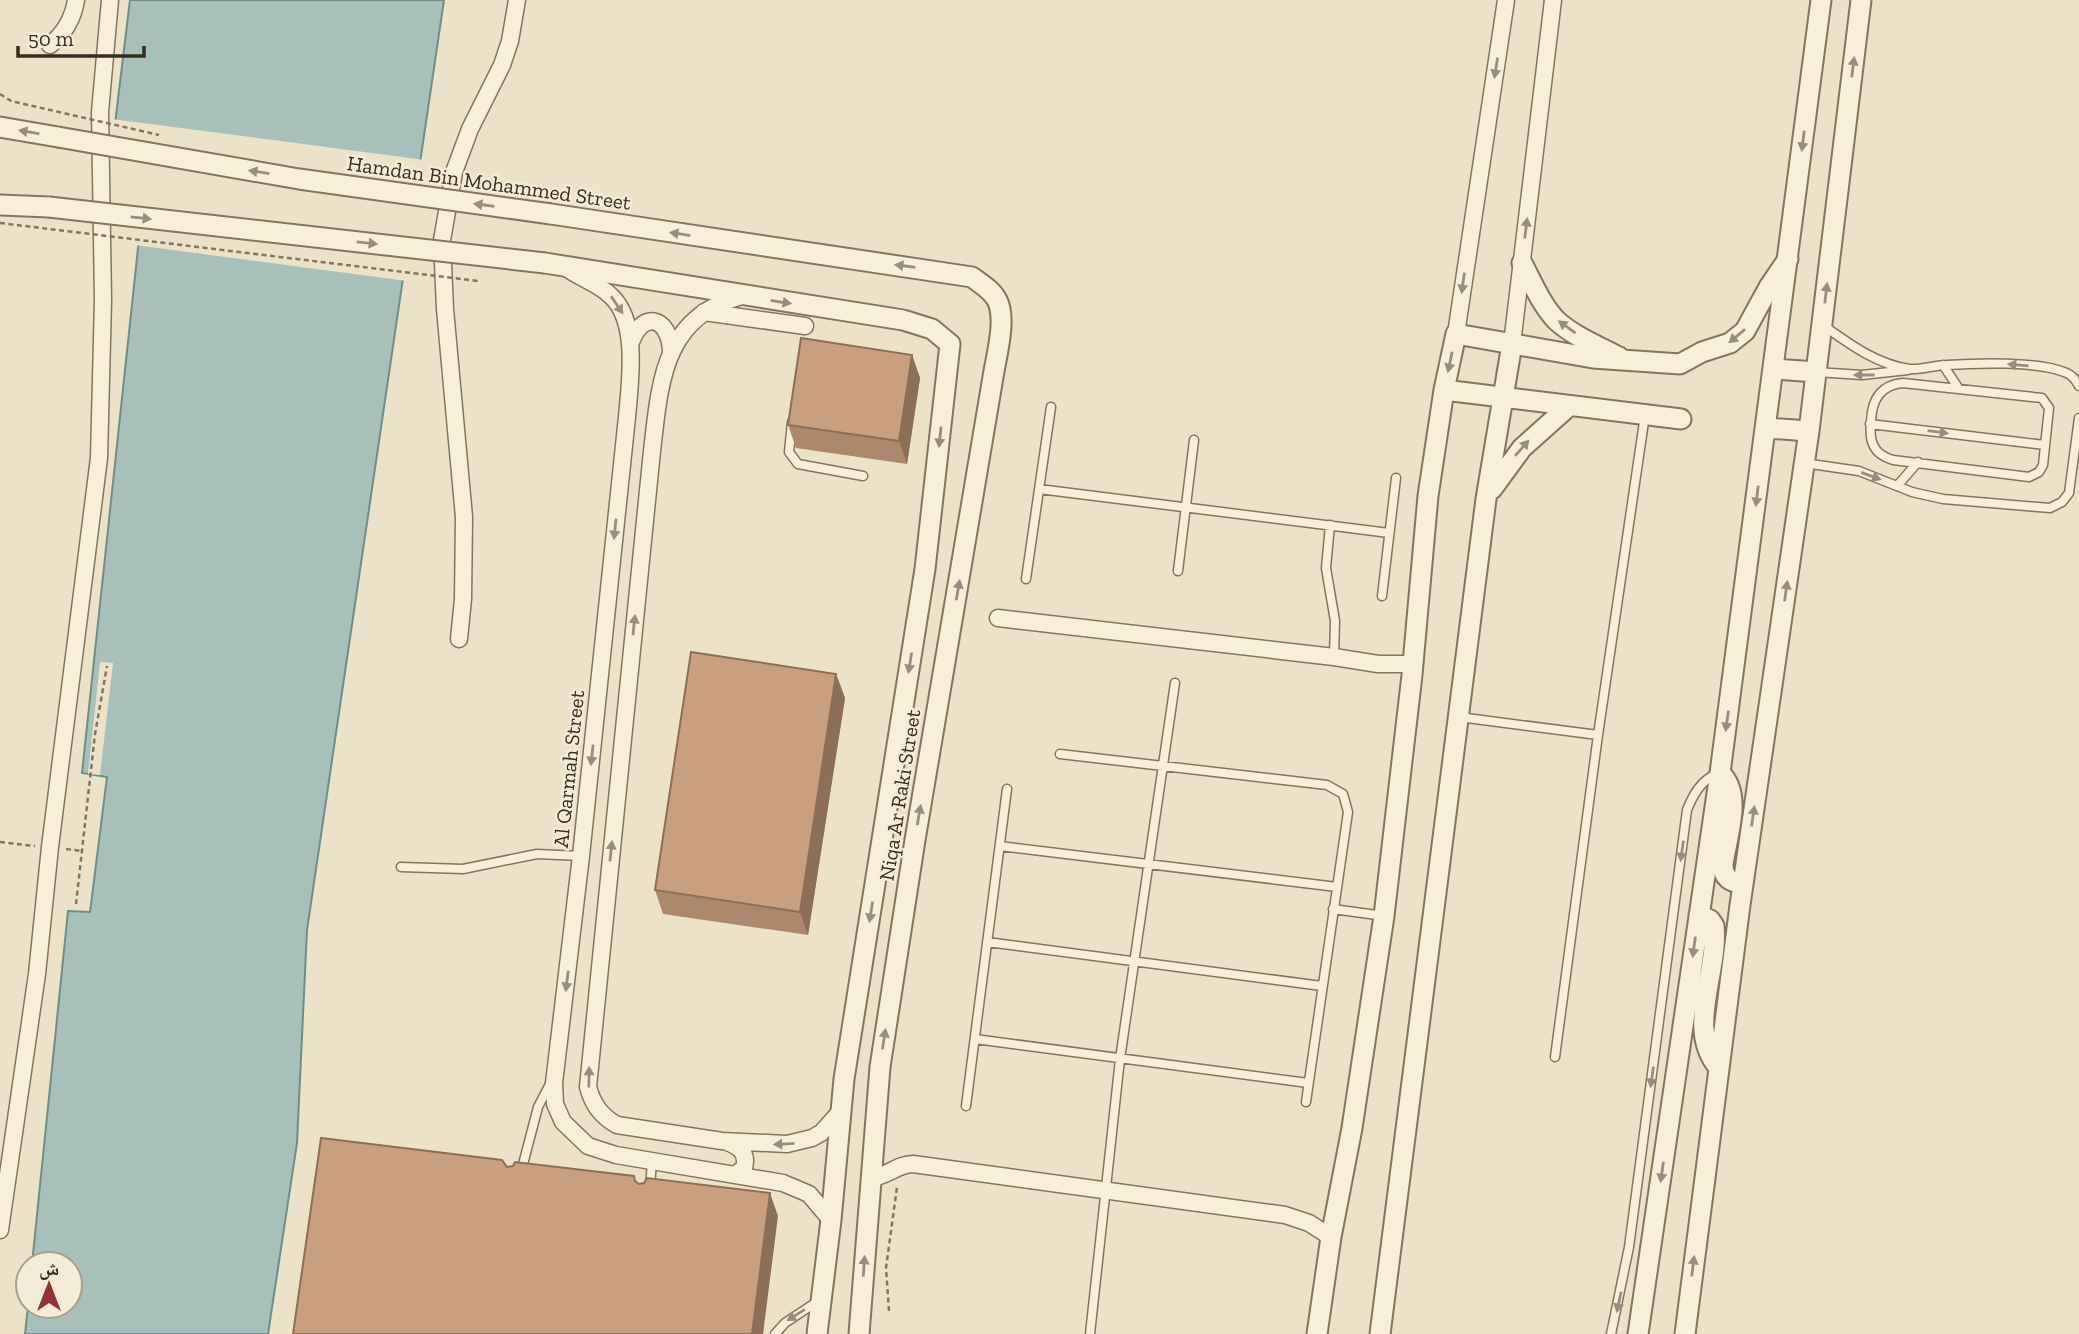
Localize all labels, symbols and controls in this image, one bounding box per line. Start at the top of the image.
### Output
scale bar [18,14,144,58]
text: 50 m [28,26,74,51]
one-way arrow [1848,56,1859,78]
one-way arrow [1491,57,1502,79]
one-way arrow [18,126,40,137]
one-way arrow [1797,130,1808,152]
street label: Hamdan Bin Mohammed Street [346,150,633,215]
one-way arrow [247,167,269,178]
one-way arrow [473,199,495,210]
one-way arrow [130,212,152,223]
one-way arrow [1520,217,1531,239]
one-way arrow [669,228,691,239]
one-way arrow [356,238,378,249]
one-way arrow [894,260,916,271]
one-way arrow [1458,272,1469,294]
one-way arrow [1820,282,1831,304]
one-way arrow [611,295,624,315]
one-way arrow [771,297,793,308]
one-way arrow [1557,320,1576,334]
one-way arrow [1728,328,1746,344]
one-way arrow [1444,351,1455,373]
one-way arrow [2007,359,2029,370]
one-way arrow [1853,369,1875,381]
one-way arrow [935,427,946,449]
one-way arrow [1927,427,1949,438]
one-way arrow [1514,439,1530,457]
one-way arrow [1860,470,1881,481]
one-way arrow [1751,485,1762,507]
one-way arrow [609,518,620,540]
one-way arrow [953,579,964,601]
one-way arrow [1780,580,1791,602]
one-way arrow [629,614,640,636]
one-way arrow [904,652,915,674]
street label: Al Qarmah Street [548,689,589,849]
street label: Niqa Ar Raki Street [874,707,925,883]
one-way arrow [1721,710,1732,732]
one-way arrow [586,744,597,766]
one-way arrow [914,803,925,825]
one-way arrow [1748,805,1759,827]
one-way arrow [606,840,617,862]
one-way arrow [1677,841,1688,863]
one-way arrow [865,901,876,923]
one-way arrow [1688,936,1699,958]
one-way arrow [561,970,572,992]
one-way arrow [879,1028,890,1050]
one-way arrow [583,1066,595,1088]
one-way arrow [1646,1066,1657,1088]
one-way arrow [773,1138,795,1149]
one-way arrow [1656,1161,1667,1183]
north arrow [14,1250,84,1320]
one-way arrow [859,1255,870,1277]
one-way arrow [1688,1255,1699,1277]
text: ش [39,1257,59,1280]
one-way arrow [1613,1291,1624,1313]
one-way arrow [787,1309,806,1322]

